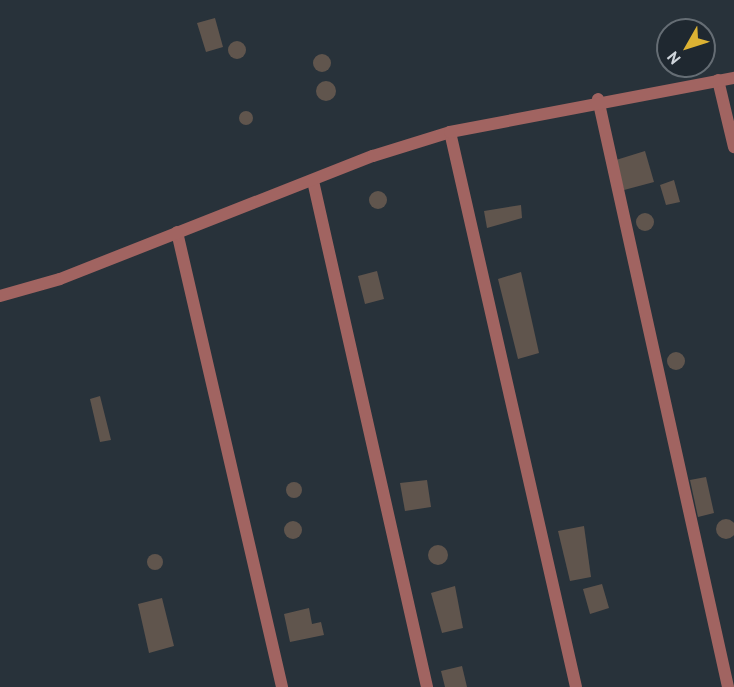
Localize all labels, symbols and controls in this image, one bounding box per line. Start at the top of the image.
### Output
north arrow [656,18,716,78]
text: N [662,48,685,68]

